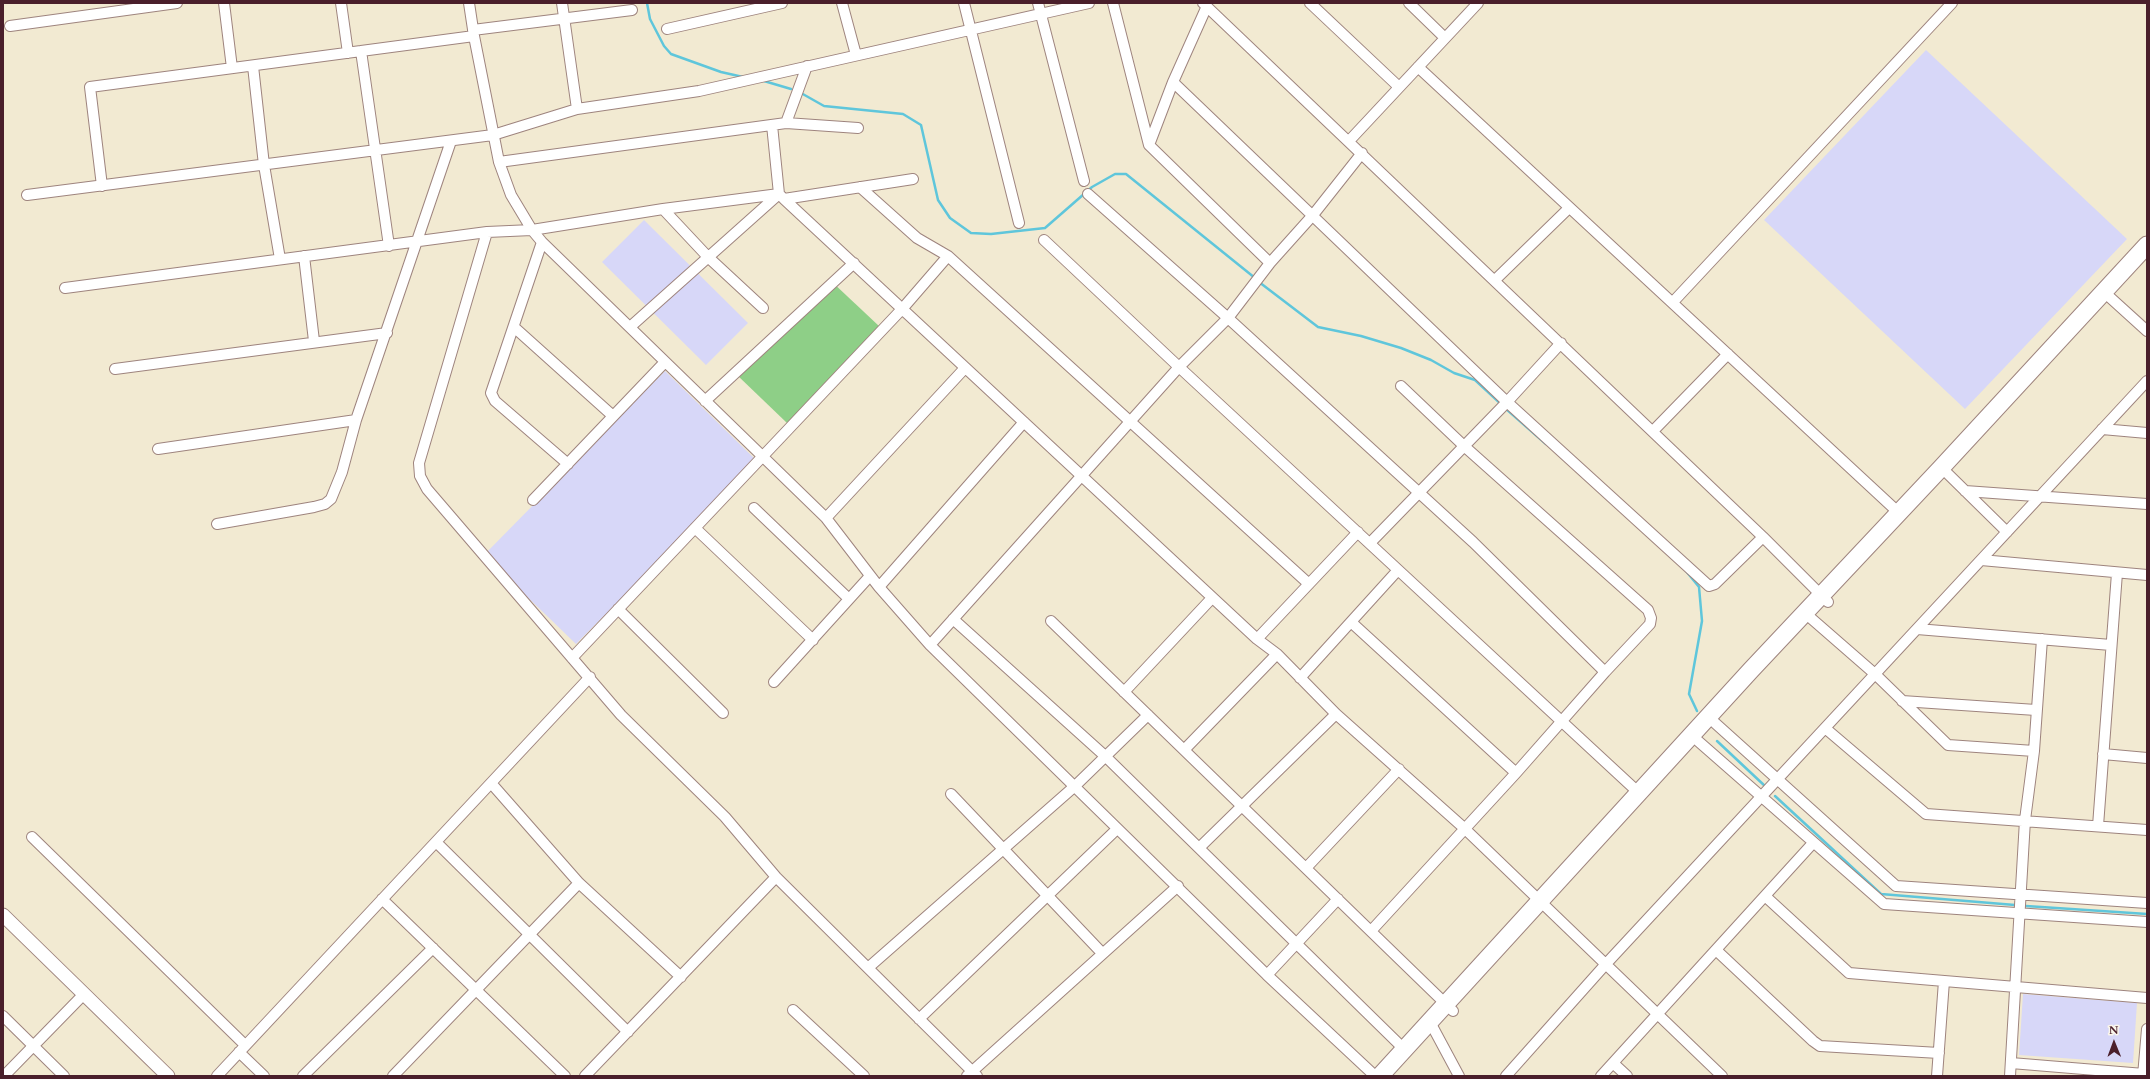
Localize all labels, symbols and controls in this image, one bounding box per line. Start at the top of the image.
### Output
north arrow [2094,1023,2134,1063]
text: N [2109,1023,2119,1038]

